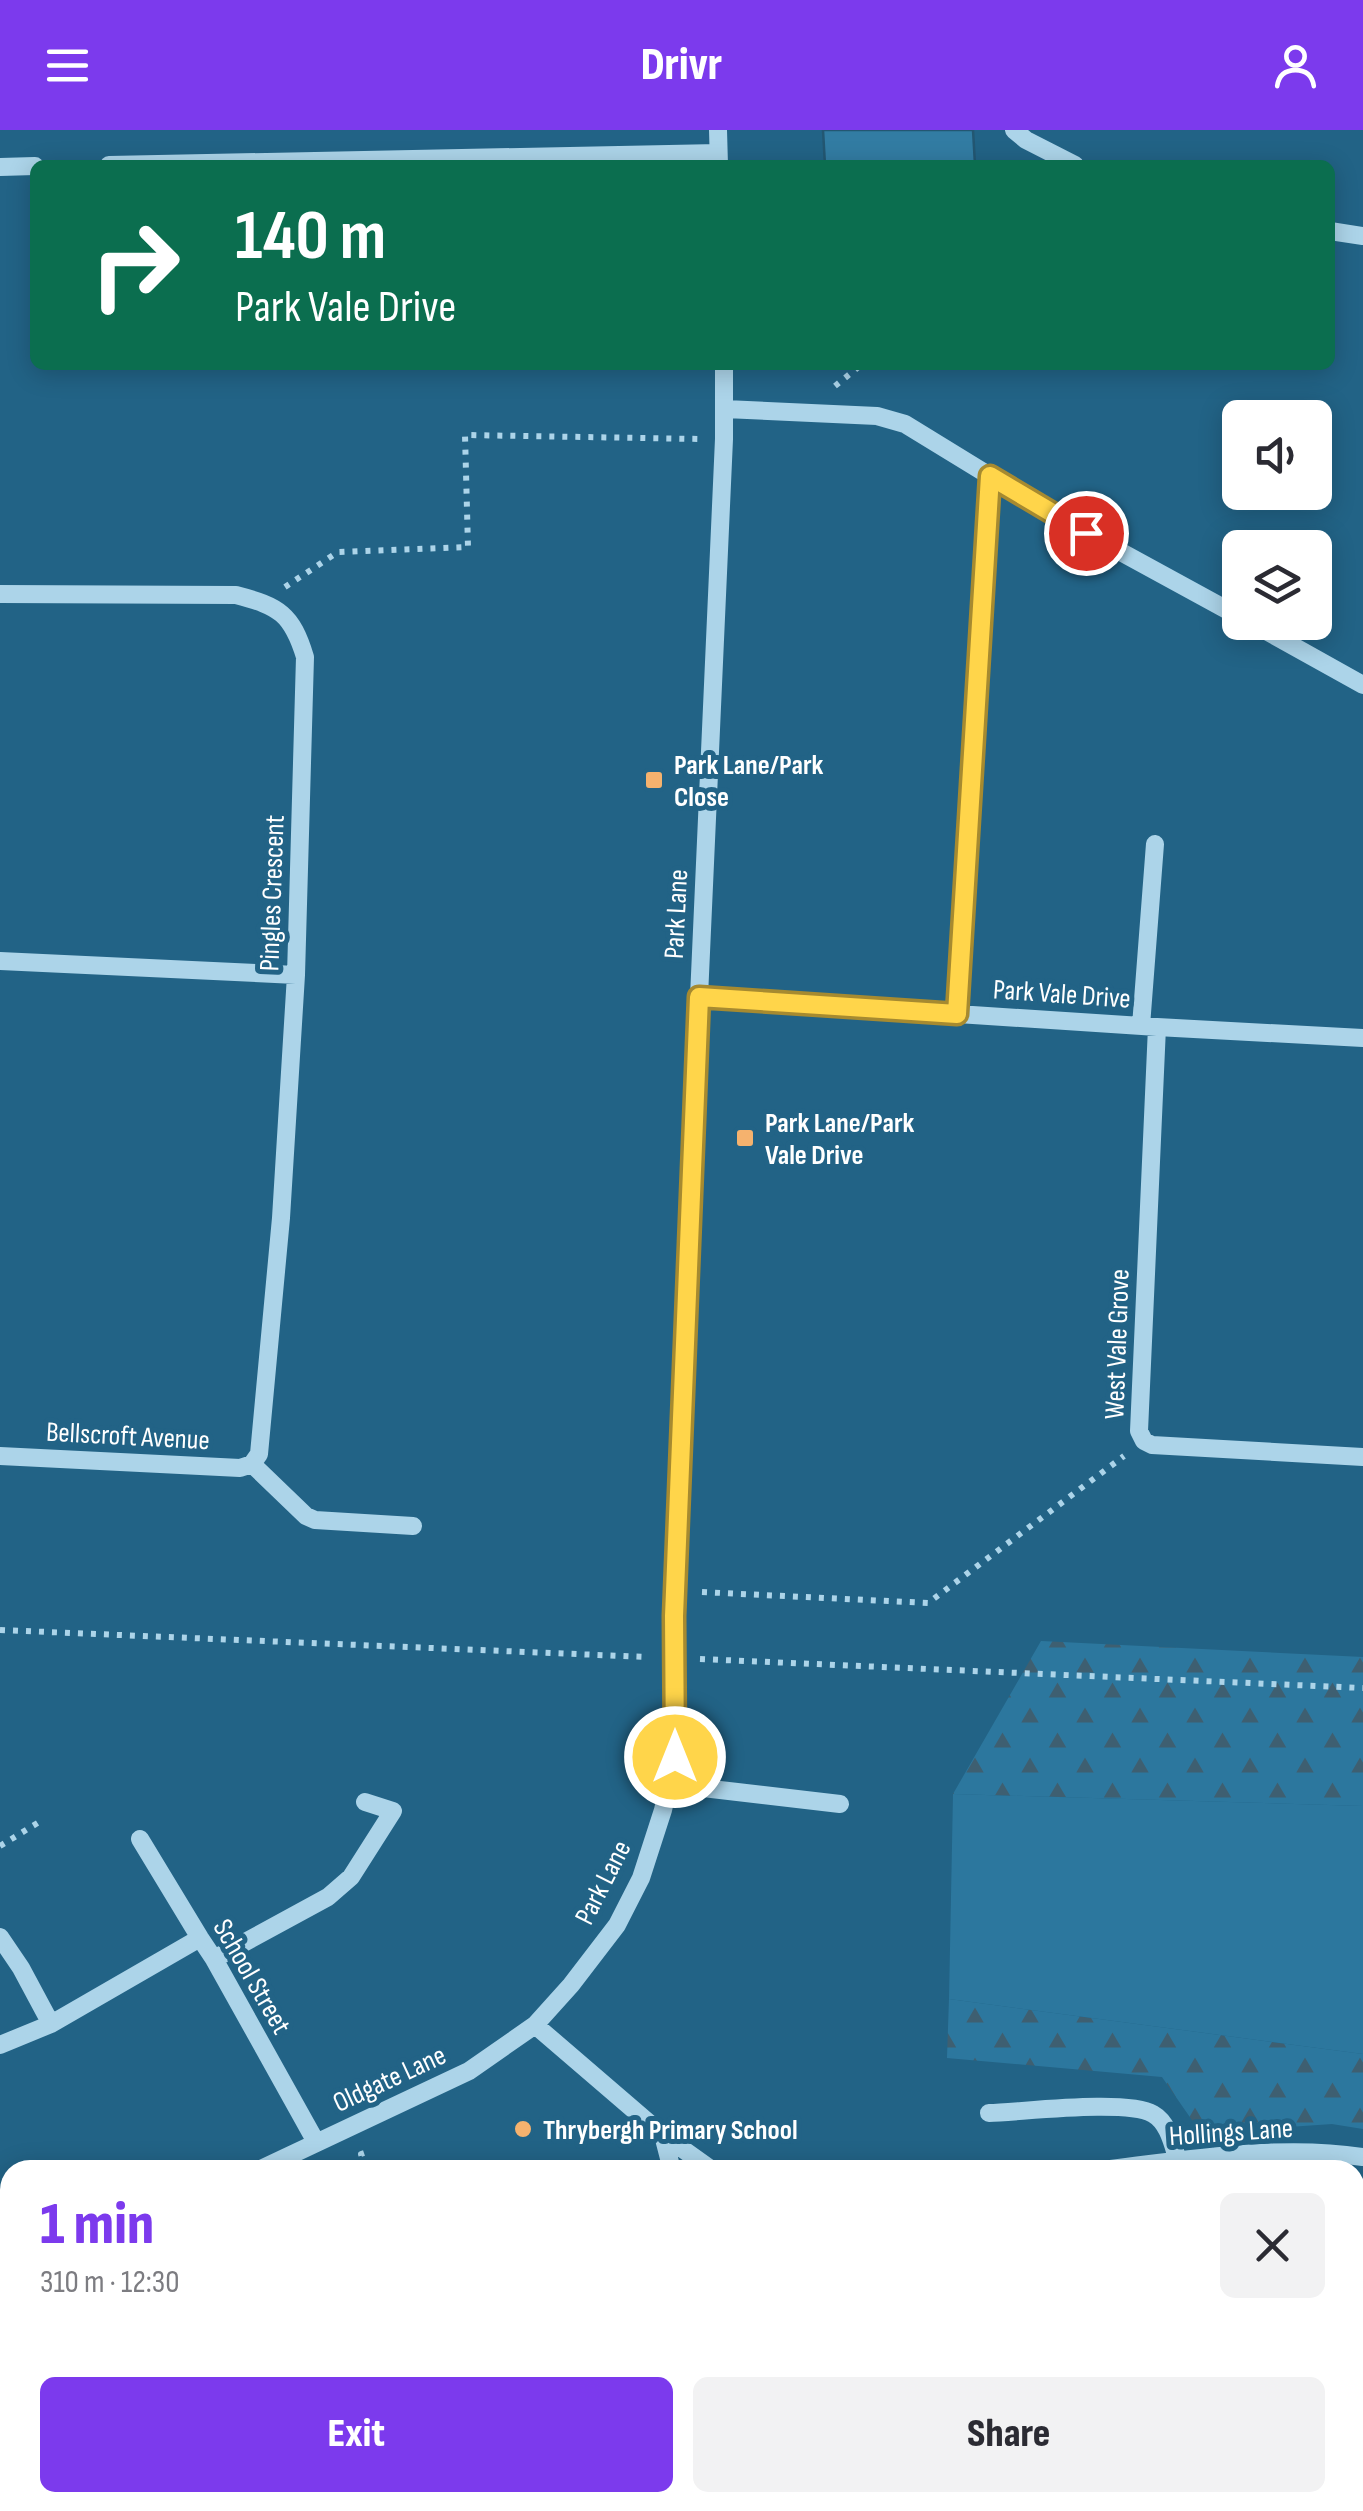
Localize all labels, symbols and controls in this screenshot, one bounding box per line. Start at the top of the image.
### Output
icon: menu [40,38,95,93]
text: Drivr [641,38,722,93]
icon: person [1268,38,1323,93]
text: 140 m [235,195,386,279]
icon: right [70,200,200,330]
text: Park Vale Drive [235,280,456,335]
map controls [1222,400,1332,640]
button: sound [1222,400,1332,510]
pin [1044,491,1129,576]
icon: arrive [1059,506,1114,561]
button: layers [1222,530,1332,640]
place label: Park Lane/Park Close [674,749,824,814]
marker: Park Lane/Park Close [643,769,665,791]
street label: Pingles Crescent [253,814,292,972]
street label: Park Lane [658,868,695,960]
street label: Park Vale Drive [992,973,1132,1016]
place label: Park Lane/Park Vale Drive [765,1107,915,1172]
marker: Park Lane/Park Vale Drive [734,1127,756,1149]
street label: West Vale Grove [1098,1268,1137,1420]
street label: Bellscroft Avenue [45,1416,211,1457]
position arrow [623,1705,727,1809]
street label: Park Lane [568,1835,638,1930]
street label: School Street [206,1913,298,2040]
street label: Oldgate Lane [328,2039,451,2120]
street label: Hollings Lane [1168,2112,1294,2153]
place label: Thrybergh Primary School [543,2114,798,2147]
marker: Thrybergh Primary School [512,2118,534,2140]
text: 1 min [40,2189,154,2261]
button: close [1220,2193,1325,2298]
text: 310 m · 12:30 [40,2263,180,2302]
button: Exit [40,2377,673,2492]
button: Share [693,2377,1325,2492]

